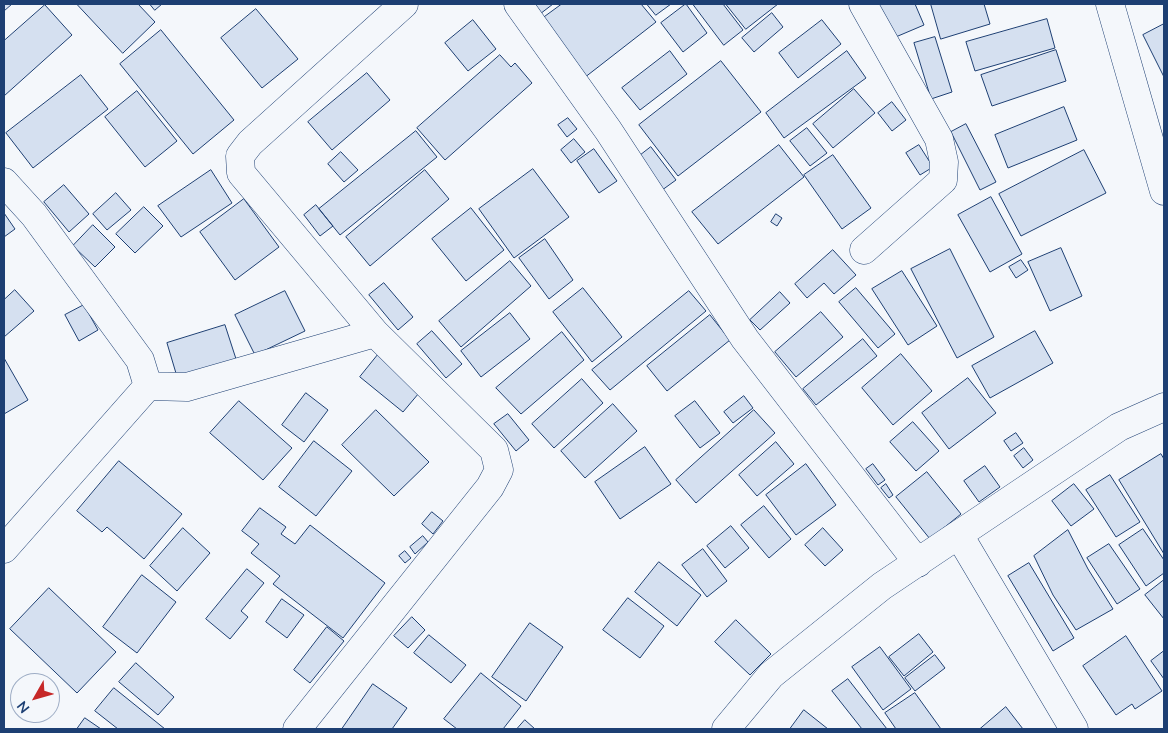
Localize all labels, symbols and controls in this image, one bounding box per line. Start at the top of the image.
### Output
north arrow [10,673,60,723]
text: N [13,697,34,717]

